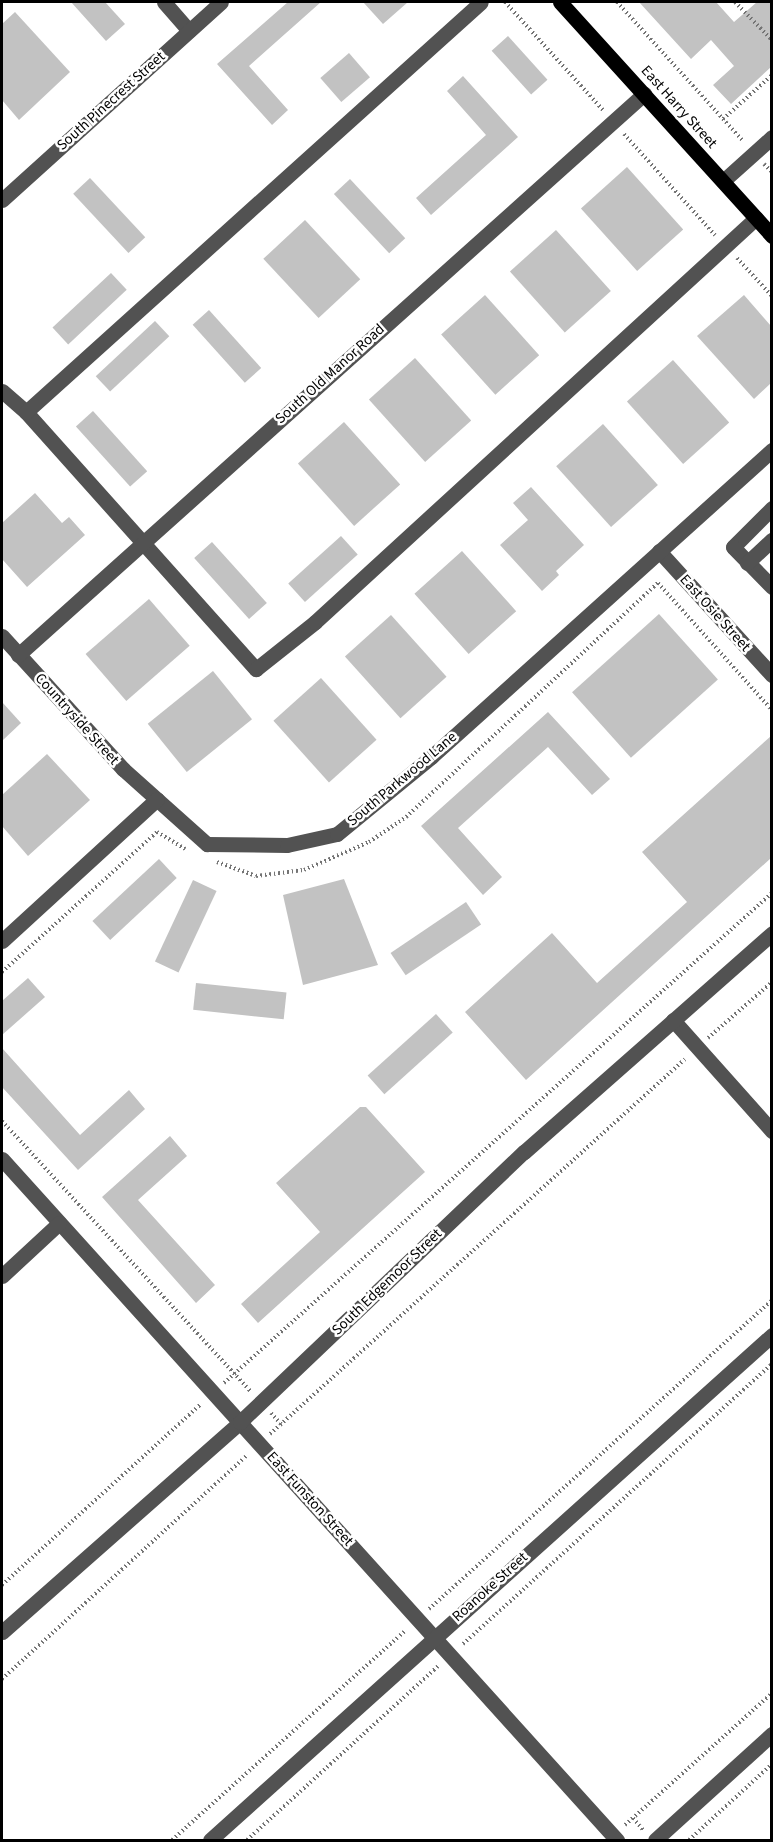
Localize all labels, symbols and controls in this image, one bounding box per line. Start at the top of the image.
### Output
street label: South Pinecrest Street [53,48,169,154]
street label: East Harry Street [637,62,721,152]
street label: South Old Manor Road [272,320,388,428]
street label: East Osie Street [676,571,754,655]
street label: Countryside Street [31,669,123,769]
street label: South Parkwood Lane [344,728,460,830]
street label: South Edgemoor Street [328,1225,446,1339]
street label: East Funston Street [263,1448,357,1550]
street label: Roanoke Street [449,1548,531,1626]

